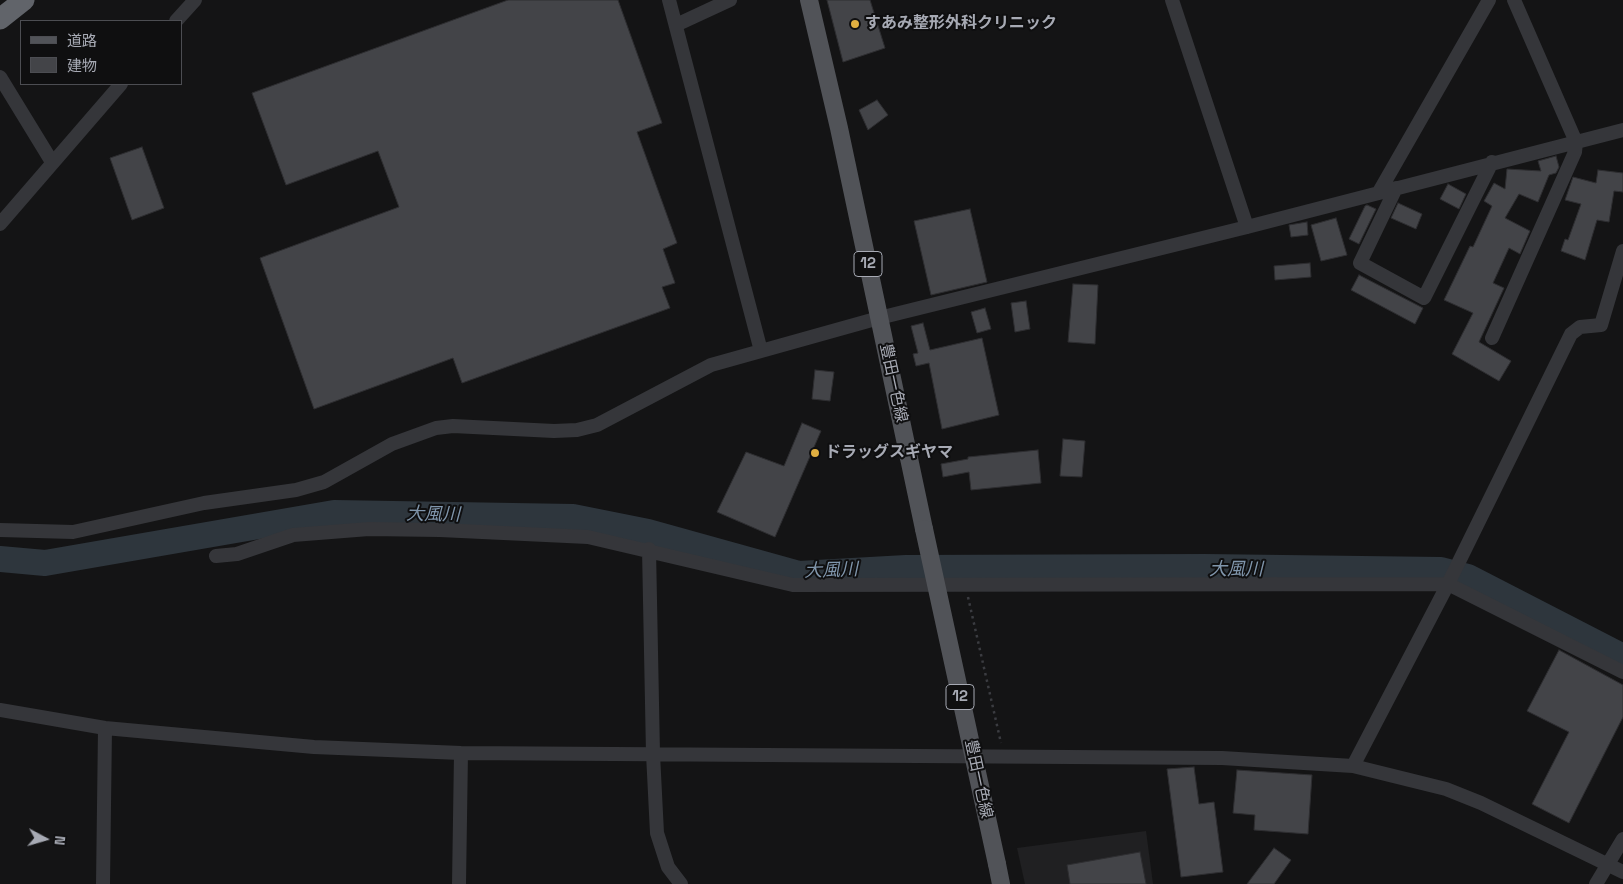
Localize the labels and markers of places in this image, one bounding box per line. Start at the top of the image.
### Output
place label: すあみ整形外科クリニック [865,14,1057,34]
marker: すあみ整形外科クリニック [849,18,861,30]
place label: ドラッグスギヤマ [825,443,953,463]
marker: ドラッグスギヤマ [809,447,821,459]

